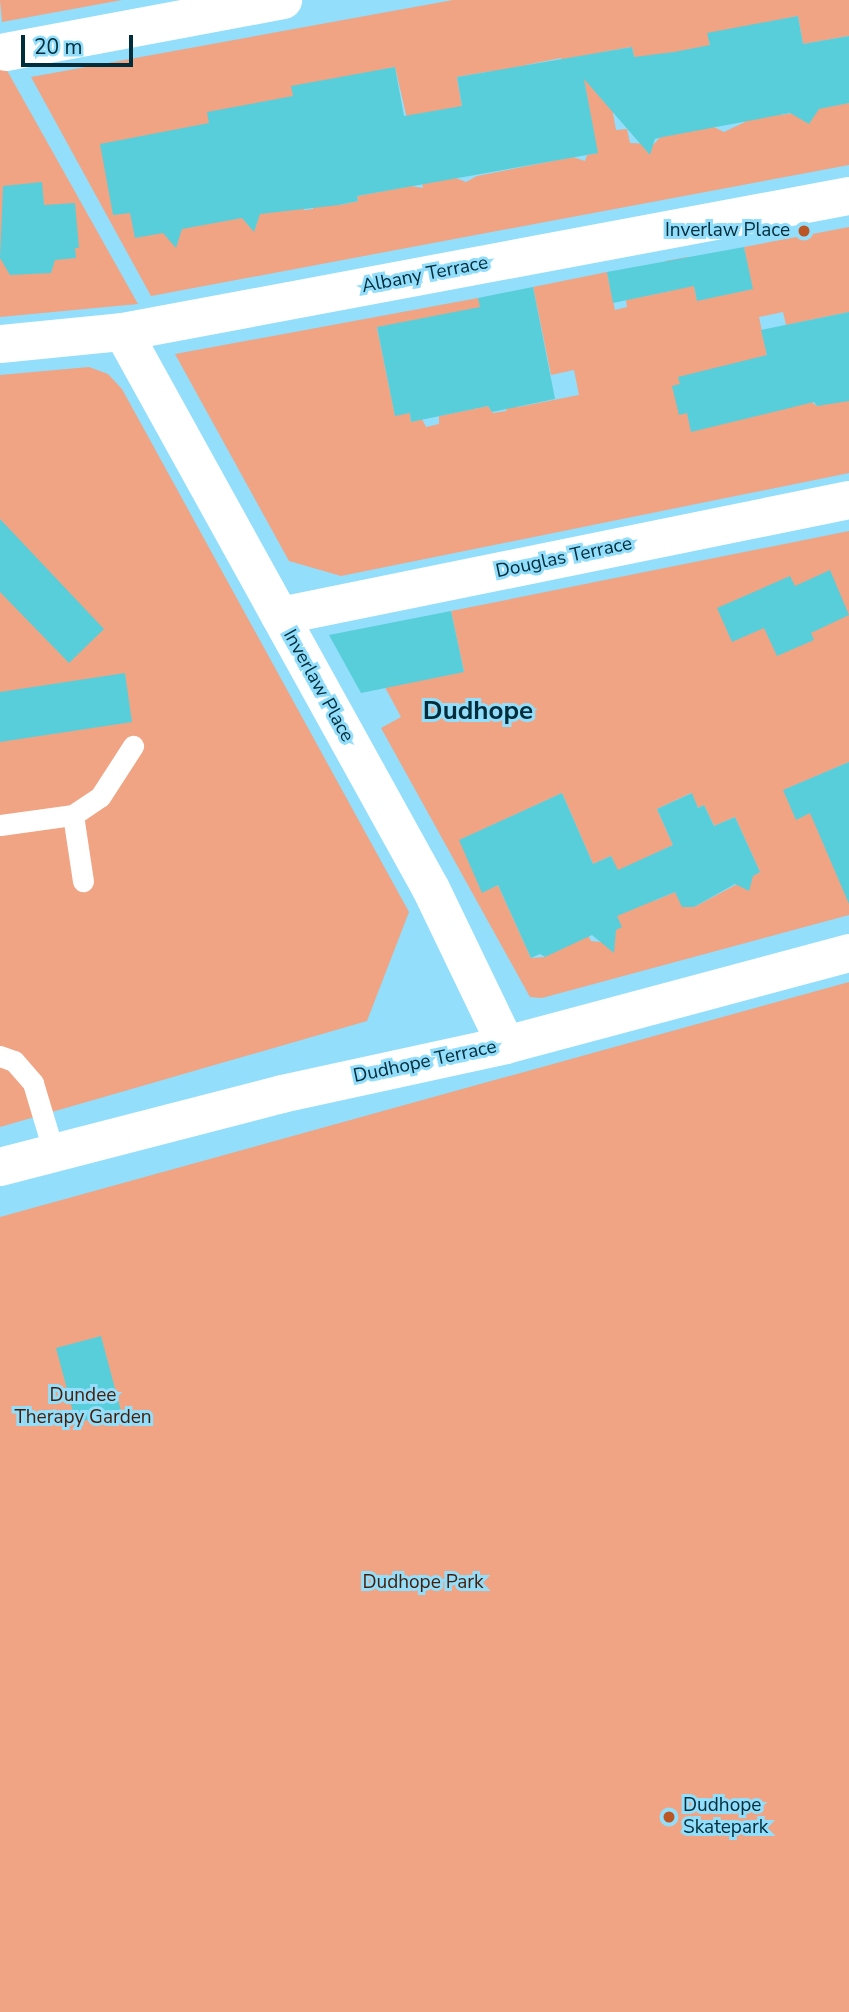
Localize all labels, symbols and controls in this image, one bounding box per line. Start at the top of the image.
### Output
scale bar [24,21,136,65]
text: 20 m [34,33,83,61]
place label: Inverlaw Place [665,220,790,242]
marker: Inverlaw Place [796,223,812,239]
street label: Albany Terrace [360,252,490,298]
street label: Douglas Terrace [494,532,634,584]
street label: Inverlaw Place [278,626,358,746]
district label: Dudhope [423,695,533,727]
street label: Dudhope Terrace [351,1036,499,1088]
park label: Dundee Therapy Garden [14,1385,152,1429]
park label: Dudhope Park [362,1572,484,1594]
place label: Dudhope Skatepark [683,1795,768,1839]
marker: Dudhope Skatepark [661,1809,677,1825]

